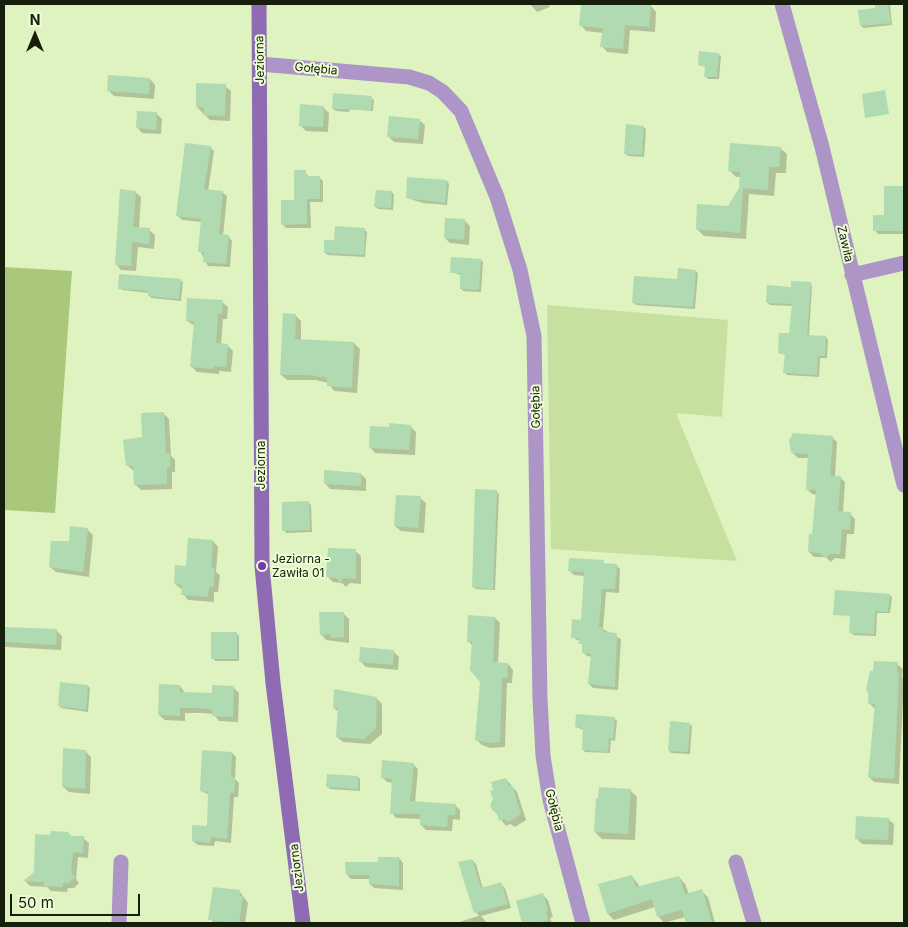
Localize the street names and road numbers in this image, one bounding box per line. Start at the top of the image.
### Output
street label: Jeziorna [252,35,268,85]
street label: Gołębia [294,60,338,78]
street label: Zawiła [834,225,856,263]
street label: Gołębia [528,385,544,429]
street label: Jeziorna [254,441,268,489]
street label: Gołębia [542,787,566,833]
street label: Jeziorna [287,843,307,893]

